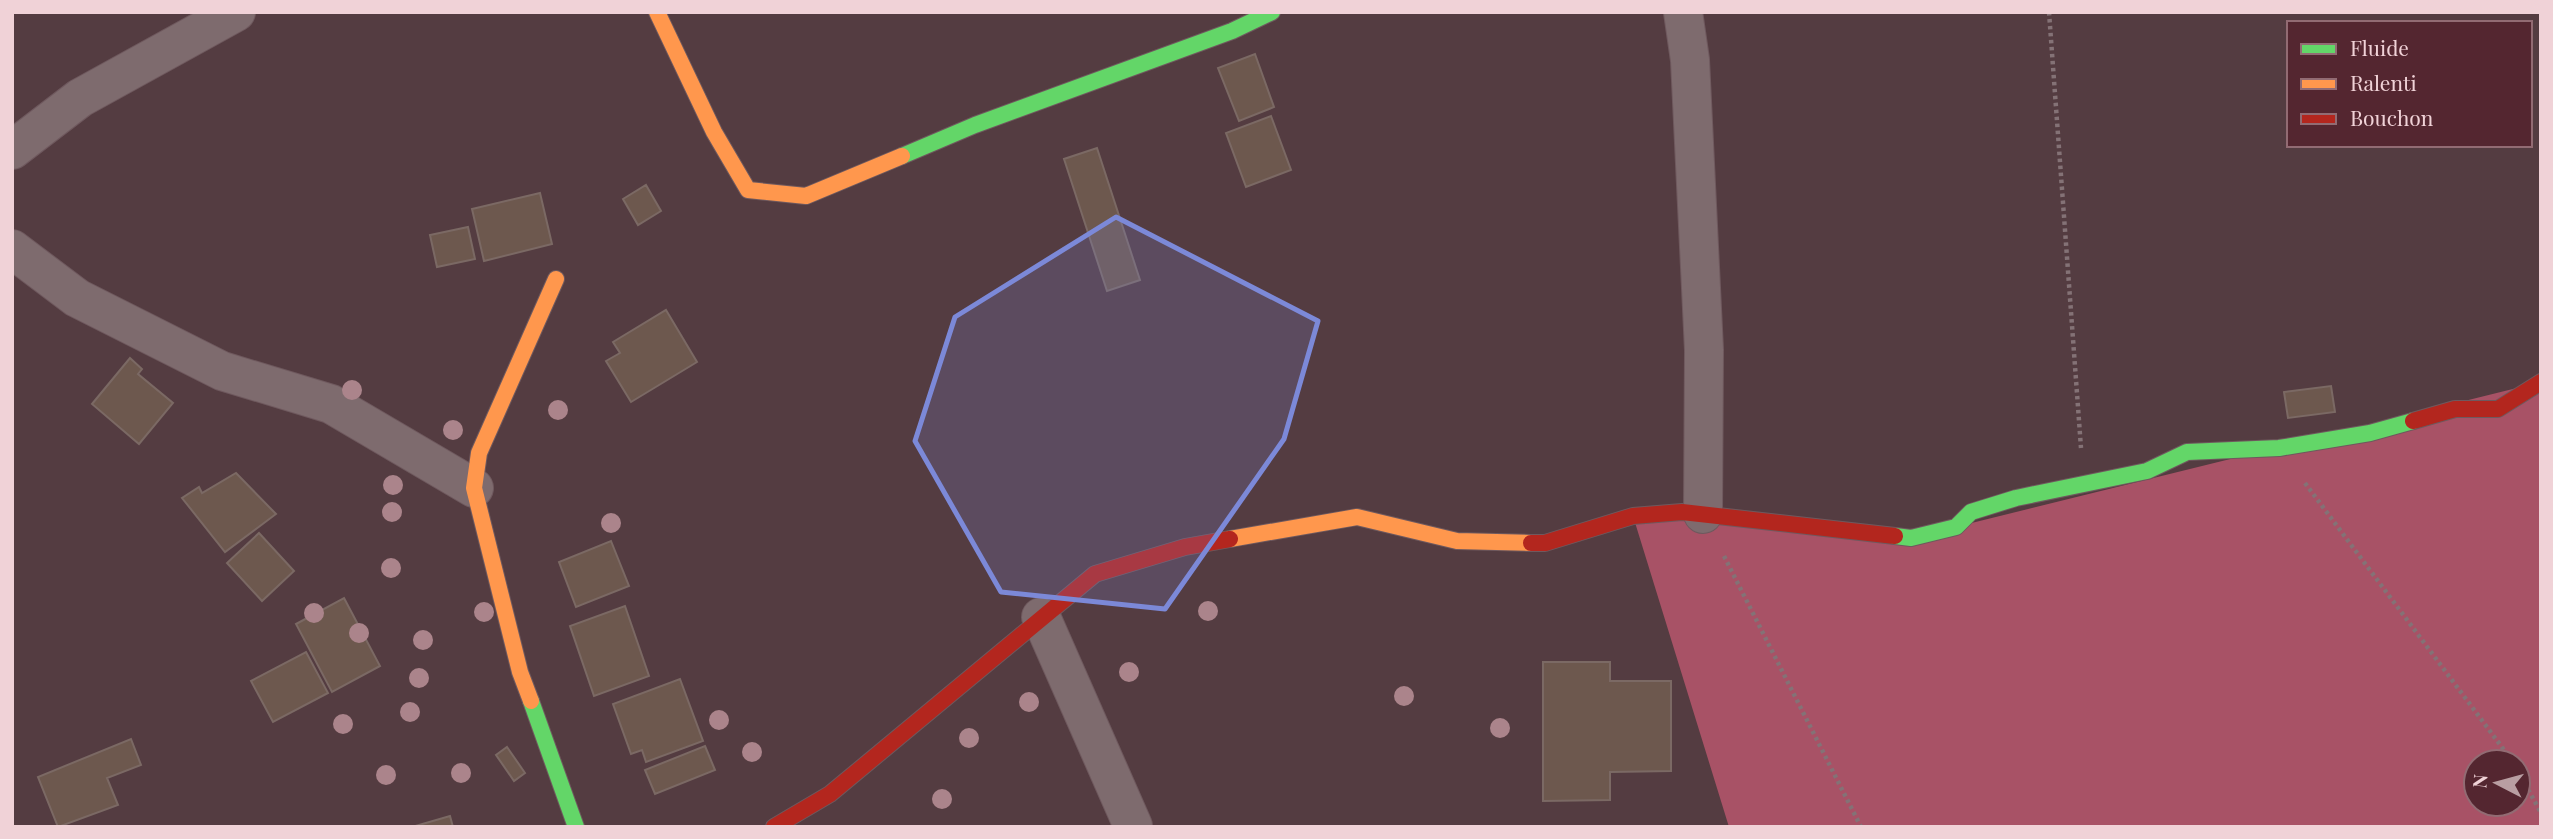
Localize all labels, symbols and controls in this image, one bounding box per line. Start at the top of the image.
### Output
legend [2287,21,2532,147]
text: Fluide [2350,33,2409,61]
text: Ralenti [2350,68,2417,96]
text: Bouchon [2350,103,2434,131]
north arrow [2462,748,2532,818]
text: N [2465,773,2493,789]

